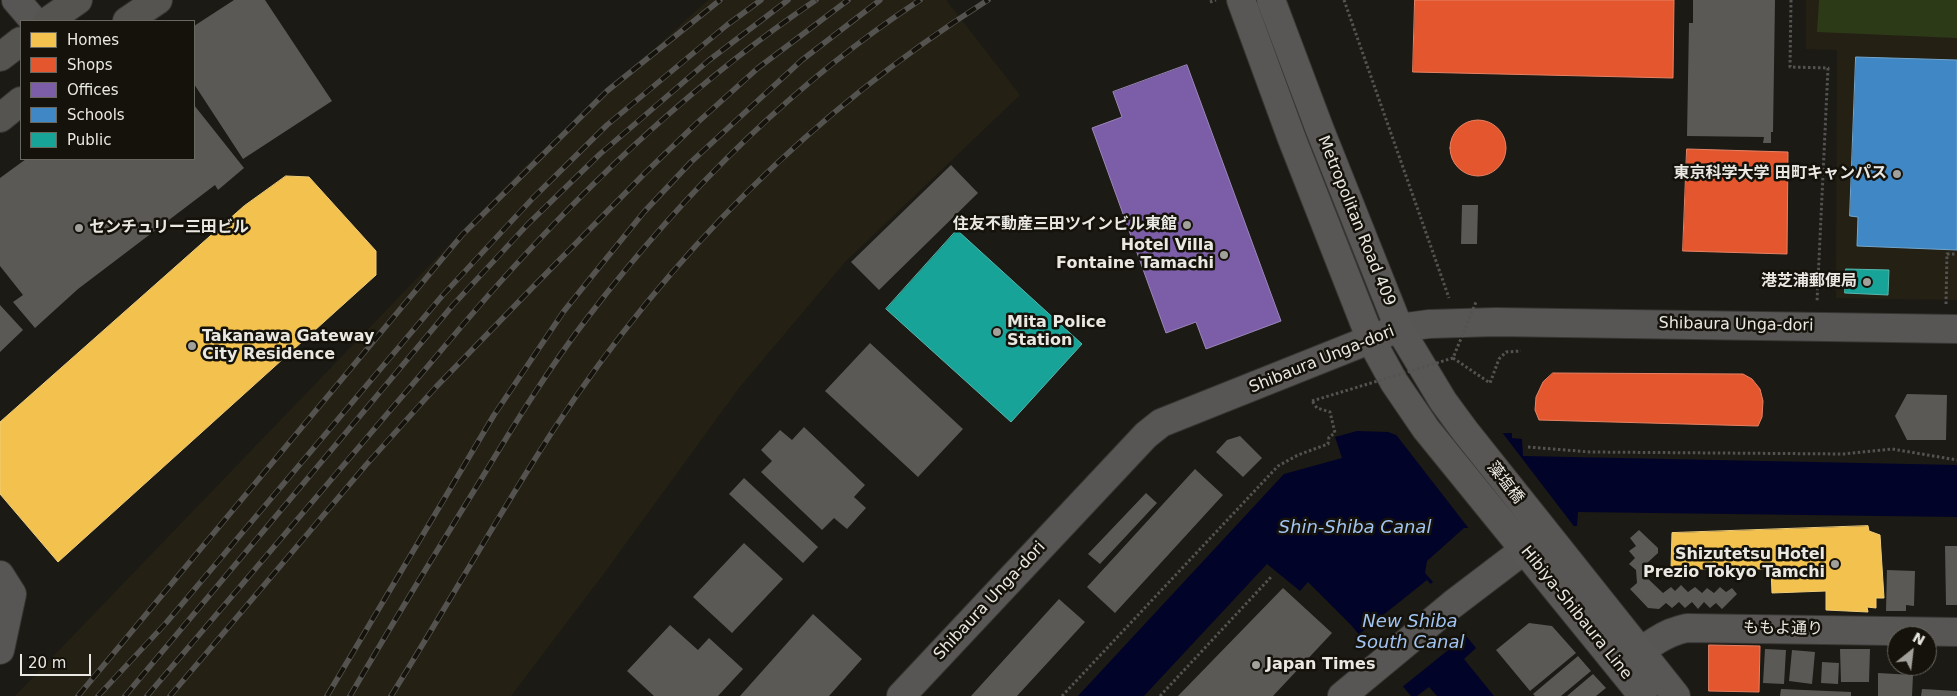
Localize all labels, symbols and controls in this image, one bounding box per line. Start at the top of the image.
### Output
legend [20,20,195,160]
text: Homes [67,31,119,49]
text: Shops [67,56,113,74]
text: Offices [67,81,119,99]
text: Schools [67,106,125,124]
text: Public [67,131,111,149]
street label: Metropolitan Road 409 [1313,133,1399,309]
place label: 東京科学大学 田町キャンパス [1673,164,1887,184]
marker: 東京科学大学 田町キャンパス [1891,168,1903,180]
place label: 住友不動産三田ツインビル東館 [953,215,1177,235]
place label: センチュリー三田ビル [89,218,249,238]
marker: 住友不動産三田ツインビル東館 [1181,219,1193,231]
marker: センチュリー三田ビル [73,222,85,234]
place label: Hotel Villa Fontaine Tamachi [1056,236,1214,274]
marker: Hotel Villa Fontaine Tamachi [1218,249,1230,261]
place label: 港芝浦郵便局 [1761,272,1857,292]
marker: 港芝浦郵便局 [1861,276,1873,288]
place label: Mita Police Station [1007,313,1106,351]
street label: Shibaura Unga-dori [1658,314,1814,336]
street label: Shibaura Unga-dori [1247,322,1397,398]
marker: Mita Police Station [991,326,1003,338]
place label: Takanawa Gateway City Residence [202,327,374,365]
marker: Takanawa Gateway City Residence [186,340,198,352]
street label: 藻塩橋 [1483,458,1527,508]
water label: Shin-Shiba Canal [1279,517,1431,539]
street label: Shibaura Unga-dori [930,538,1050,664]
street label: Hibiya-Shibaura Line [1516,543,1636,683]
place label: Shizutetsu Hotel Prezio Tokyo Tamchi [1643,545,1825,583]
marker: Shizutetsu Hotel Prezio Tokyo Tamchi [1829,558,1841,570]
water label: New Shiba South Canal [1355,611,1465,654]
street label: ももよ通り [1743,619,1823,639]
north arrow [1887,626,1937,676]
text: N [1910,629,1928,649]
scale bar [22,644,94,676]
text: 20 m [28,654,66,672]
place label: Japan Times [1266,655,1375,675]
marker: Japan Times [1250,659,1262,671]

